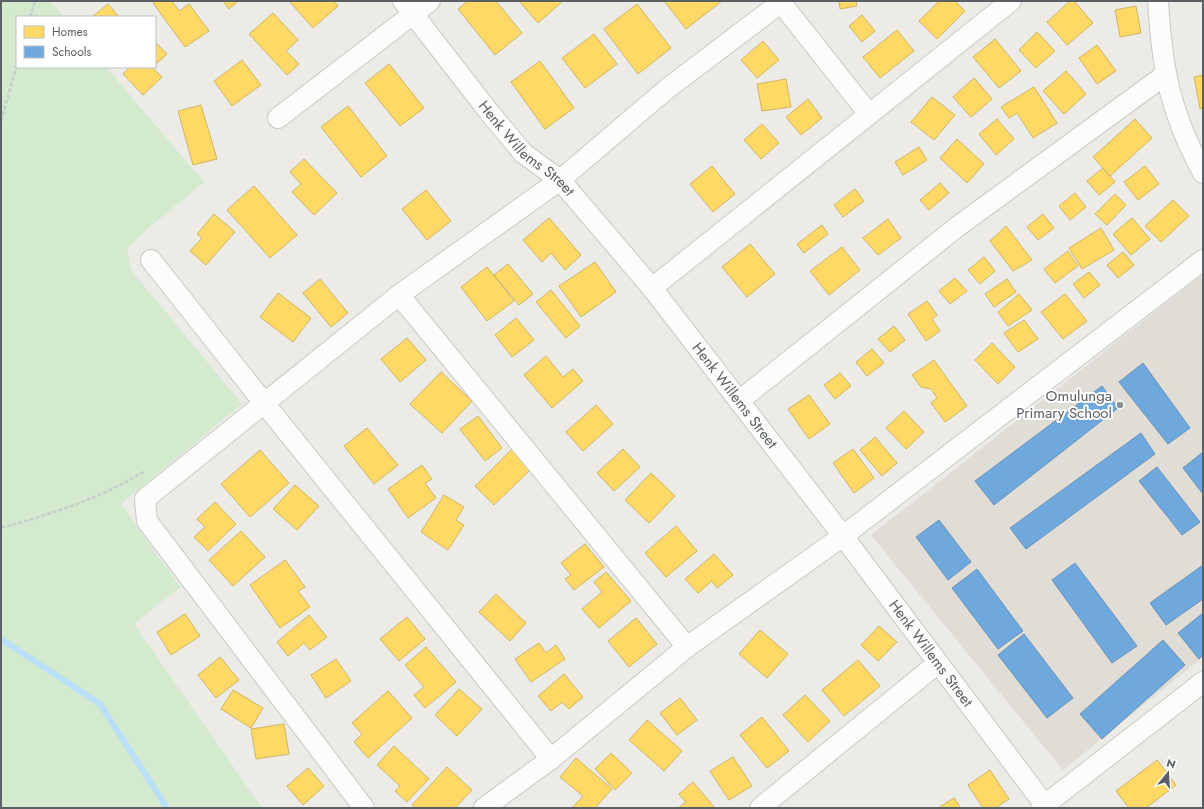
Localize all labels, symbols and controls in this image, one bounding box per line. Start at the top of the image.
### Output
legend [16,16,156,68]
text: Homes [52,23,88,41]
text: Schools [52,43,91,61]
street label: Henk Willems Street [473,96,580,201]
street label: Henk Willems Street [687,338,783,454]
place label: Omulunga Primary School [1016,385,1112,424]
marker: Omulunga Primary School [1115,400,1125,410]
street label: Henk Willems Street [883,595,979,712]
north arrow [1148,753,1188,793]
text: N [1164,755,1178,772]

